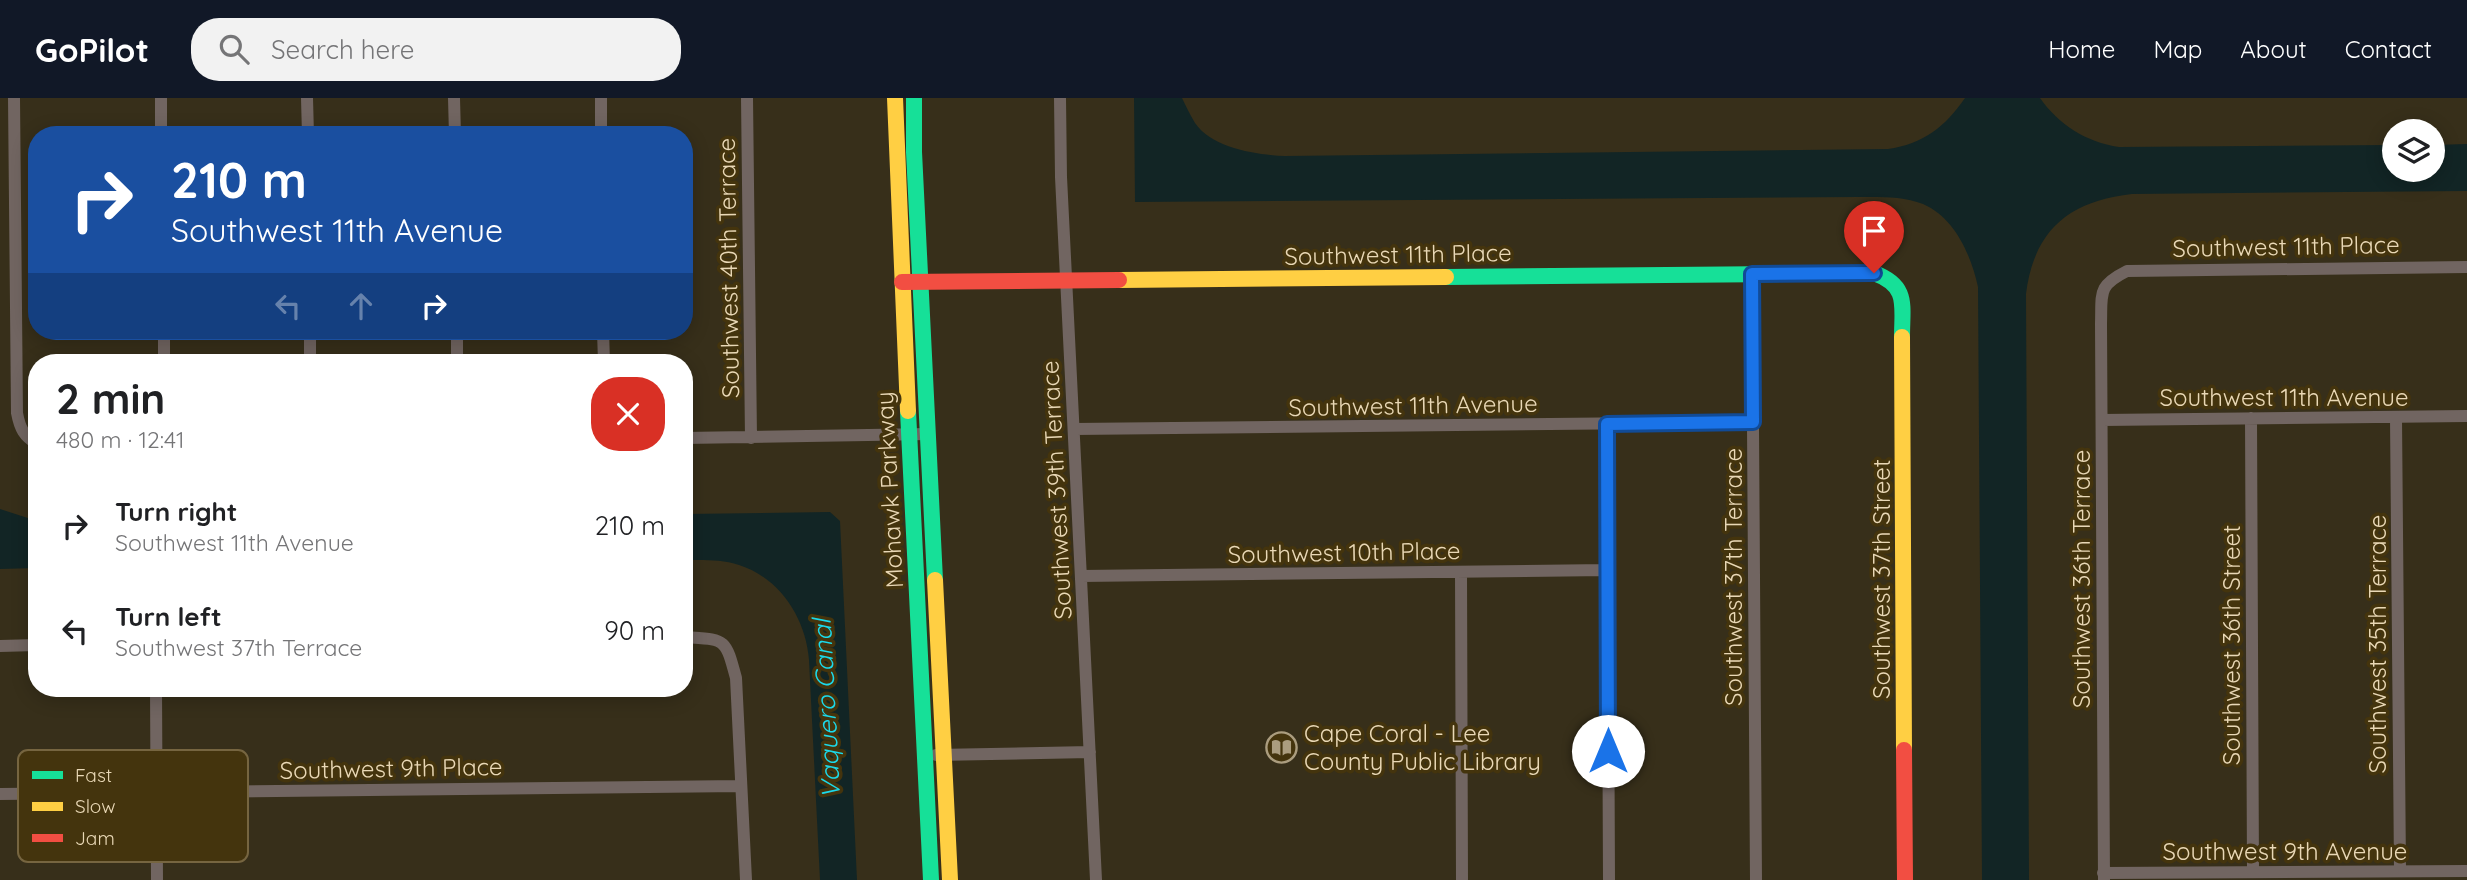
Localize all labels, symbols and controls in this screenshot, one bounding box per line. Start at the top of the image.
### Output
search box [191,18,681,81]
text: GoPilot [35,29,149,70]
icon: search [215,30,253,68]
text: Search here [271,33,414,66]
text: Home [2048,34,2115,64]
text: Map [2153,34,2202,64]
text: About [2240,34,2307,64]
text: Contact [2345,34,2432,64]
map controls [2382,119,2445,182]
button: layers [2382,119,2445,182]
street label: Southwest 40th Terrace [711,138,745,398]
text: 210 m [171,149,307,210]
icon: right [56,154,147,245]
pin [1844,201,1904,273]
text: Southwest 11th Avenue [171,210,503,250]
icon: arrive [1855,212,1893,250]
street label: Southwest 11th Place [2172,229,2400,263]
street label: Southwest 11th Place [1284,237,1512,271]
icon: left [269,287,307,325]
icon: ahead [342,287,380,325]
icon: right [415,287,453,325]
street label: Southwest 39th Terrace [1034,360,1078,620]
text: 2 min [56,372,165,425]
button: close [591,377,665,451]
street label: Southwest 11th Avenue [2159,382,2409,412]
street label: Southwest 11th Avenue [1288,388,1538,422]
street label: Mohawk Parkway [869,391,909,589]
text: 480 m · 12:41 [56,425,185,454]
street label: Southwest 37th Terrace [1718,448,1748,706]
street label: Southwest 36th Terrace [2066,450,2096,708]
street label: Southwest 37th Street [1866,459,1896,699]
text: Turn right [115,495,237,528]
icon: right [56,507,94,545]
text: 210 m [595,509,665,542]
street label: Southwest 35th Terrace [2362,515,2392,773]
street label: Southwest 36th Street [2216,525,2246,765]
text: Southwest 11th Avenue [115,528,354,557]
street label: Southwest 10th Place [1227,535,1461,569]
text: Turn left [115,600,222,633]
icon: left [56,612,94,650]
text: 90 m [604,614,665,647]
water label: Vaquero Canal [805,615,847,800]
text: Southwest 37th Terrace [115,633,362,662]
position arrow [1571,714,1645,788]
place label: Cape Coral - Lee County Public Library [1304,718,1541,776]
library icon: Cape Coral - Lee County Public Library [1264,730,1298,764]
legend [18,750,248,862]
street label: Southwest 9th Place [279,751,503,785]
text: Fast [75,763,112,787]
text: Slow [75,794,116,818]
text: Jam [75,826,115,850]
street label: Southwest 9th Avenue [2163,836,2407,866]

